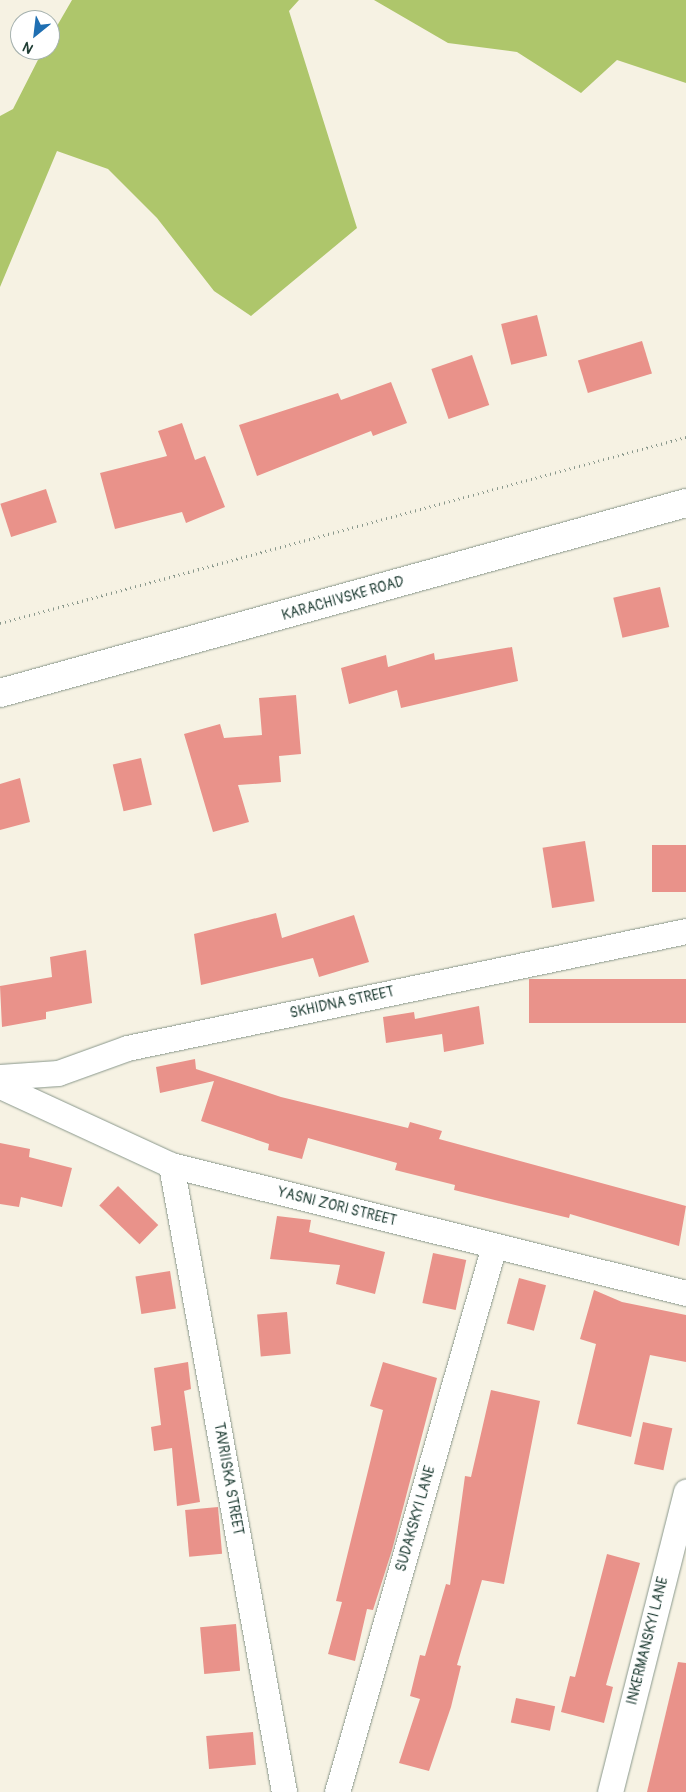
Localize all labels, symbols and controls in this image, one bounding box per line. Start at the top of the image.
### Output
north arrow [10,10,60,60]
text: N [20,38,36,57]
street label: KARACHIVSKE ROAD [280,574,406,624]
street label: SKHIDNA STREET [288,984,396,1022]
street label: YASNI ZORI STREET [276,1184,398,1230]
street label: TAVRIISKA STREET [210,1421,246,1537]
street label: SUDAKSKYI LANE [393,1464,439,1574]
street label: INKERMANSKYI LANE [624,1575,672,1707]

